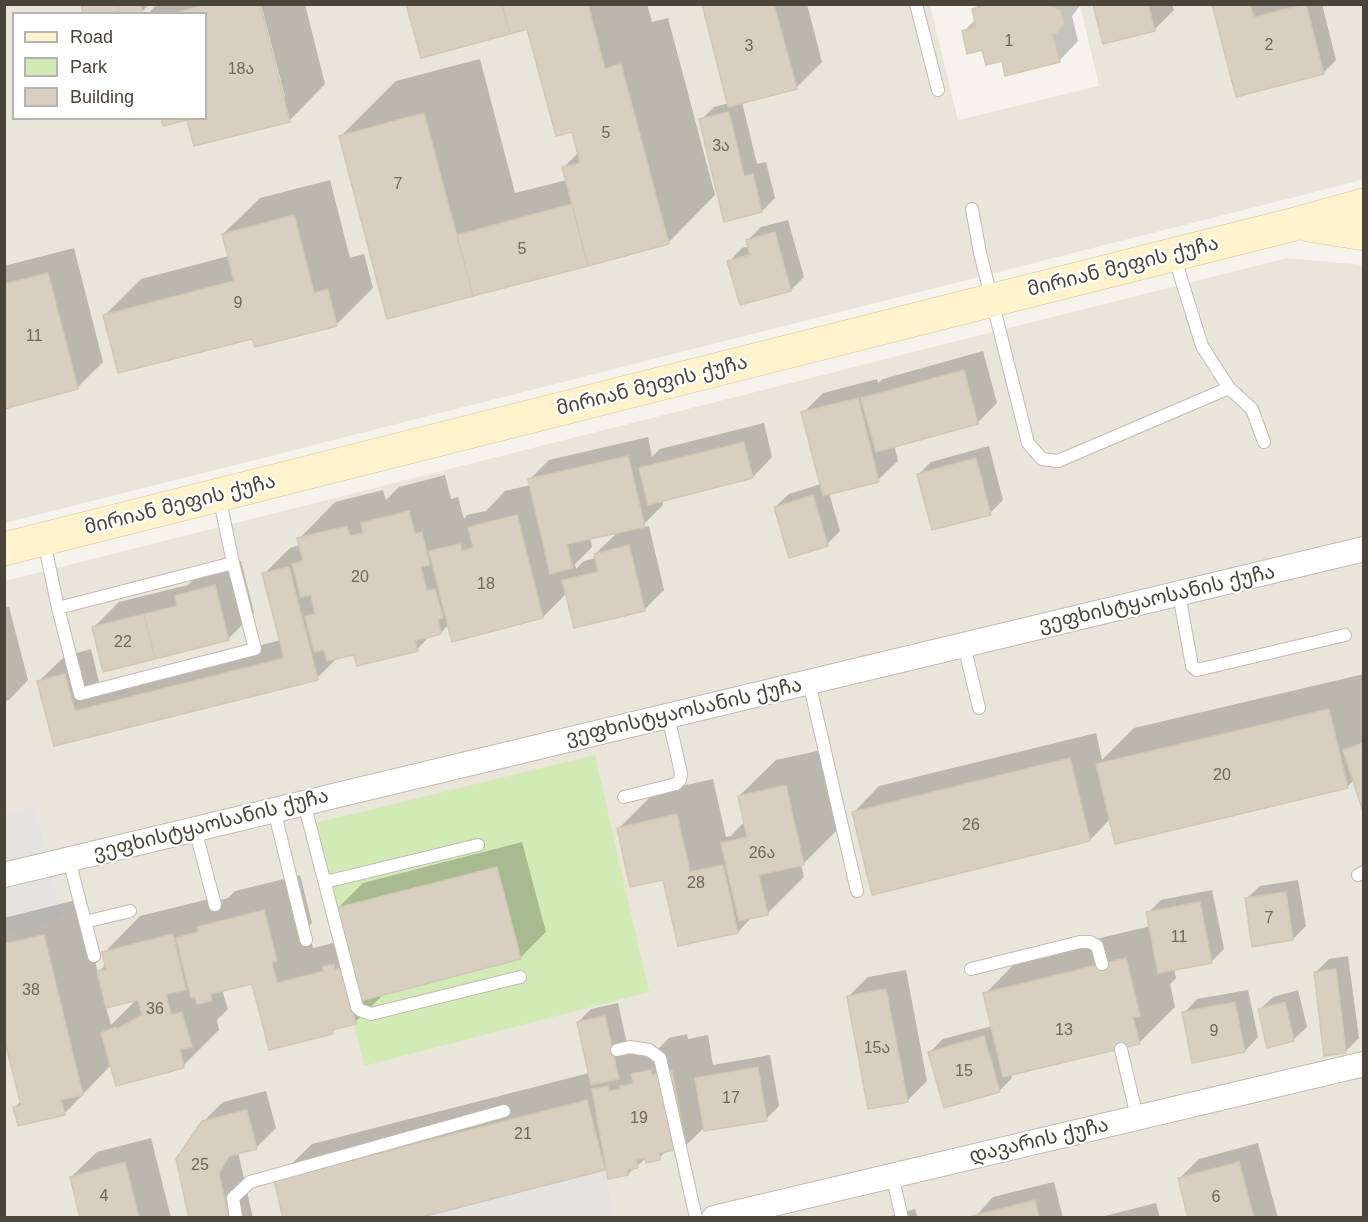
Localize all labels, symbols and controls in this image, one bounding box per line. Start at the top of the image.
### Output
legend [12,12,207,120]
text: Road [70,27,113,47]
house number: 1 [1005,32,1013,52]
house number: 2 [1265,36,1273,56]
house number: 3 [745,37,753,57]
text: Park [70,57,107,77]
house number: 18ა [228,60,254,80]
text: Building [70,87,134,107]
house number: 5 [602,124,610,144]
house number: 3ა [712,137,730,157]
house number: 7 [394,175,402,195]
street label: მირიან მეფის ქუჩა [1025,232,1221,302]
house number: 5 [518,240,526,260]
house number: 9 [234,294,242,314]
house number: 11 [26,327,42,347]
street label: მირიან მეფის ქუჩა [554,351,750,421]
street label: მირიან მეფის ქუჩა [82,470,278,540]
street label: ვეფხისტყაოსანის ქუჩა [1037,560,1277,638]
house number: 20 [351,568,369,588]
house number: 18 [477,575,495,595]
house number: 22 [114,633,132,653]
street label: ვეფხისტყაოსანის ქუჩა [564,673,804,751]
house number: 20 [1213,766,1231,786]
street label: ვეფხისტყაოსანის ქუჩა [91,784,331,866]
house number: 26 [962,816,980,836]
house number: 26ა [749,844,775,864]
house number: 28 [687,874,705,894]
house number: 7 [1265,909,1273,929]
house number: 11 [1171,928,1187,948]
house number: 38 [22,981,40,1001]
house number: 36 [146,1000,164,1020]
house number: 13 [1055,1021,1073,1041]
house number: 9 [1210,1022,1218,1042]
house number: 15ა [864,1039,890,1059]
house number: 15 [955,1062,973,1082]
house number: 17 [722,1089,740,1109]
house number: 19 [630,1109,648,1129]
street label: დავარის ქუჩა [967,1113,1111,1169]
house number: 21 [514,1125,532,1145]
house number: 25 [191,1156,209,1176]
house number: 4 [100,1187,108,1207]
house number: 6 [1212,1188,1220,1208]

